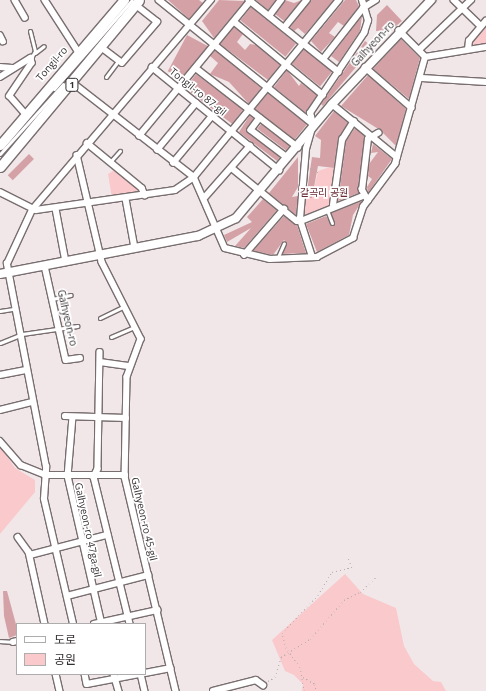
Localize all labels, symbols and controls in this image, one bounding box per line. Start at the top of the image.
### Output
street label: Galhyeon-ro [349,19,397,69]
street label: Tongil-ro [34,44,70,84]
street label: Tongil-ro 87-gil [167,66,229,118]
road number: 1 [65,78,79,92]
park label: 갈곡리 공원 [300,187,348,199]
street label: Galhyeon-ro [55,289,79,347]
street label: Galhyeon-ro 45-gil [129,476,159,562]
street label: Galhyeon-ro 47ga-gil [72,482,104,578]
legend [16,623,146,675]
text: 도로 [54,631,76,648]
text: 공원 [54,651,76,668]

